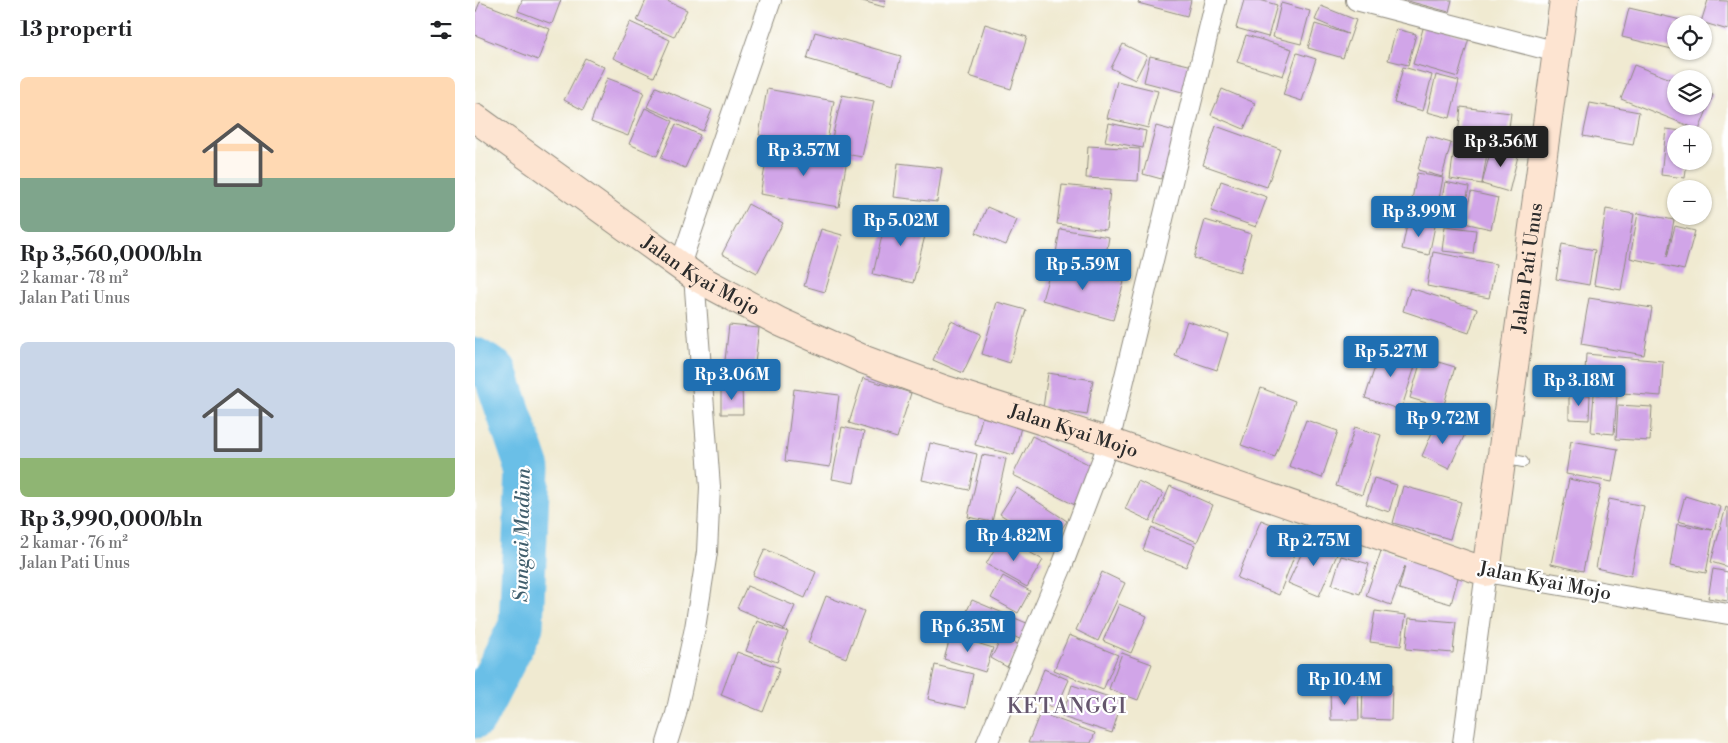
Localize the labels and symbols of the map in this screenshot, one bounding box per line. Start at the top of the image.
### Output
pin: Rp 3.56M [1449,126,1553,168]
pin: Rp 3.57M [752,134,856,177]
pin: Rp 3.99M [1367,196,1471,238]
street label: Jalan Pati Unus [1507,201,1548,335]
pin: Rp 5.02M [849,204,953,247]
street label: Jalan Kyai Mojo [636,230,764,321]
pin: Rp 5.59M [1031,248,1135,291]
pin: Rp 5.27M [1339,336,1443,378]
pin: Rp 3.06M [680,358,784,401]
pin: Rp 3.18M [1527,364,1631,407]
street label: Jalan Kyai Mojo [1005,398,1141,463]
pin: Rp 9.72M [1391,402,1495,445]
water label: Sungai Madiun [509,467,537,602]
pin: Rp 4.82M [962,520,1066,562]
pin: Rp 2.75M [1262,524,1366,567]
street label: Jalan Kyai Mojo [1476,556,1613,606]
pin: Rp 6.35M [916,610,1020,653]
pin: Rp 10.4M [1293,664,1397,706]
district label: KETANGGI [1007,694,1127,720]

